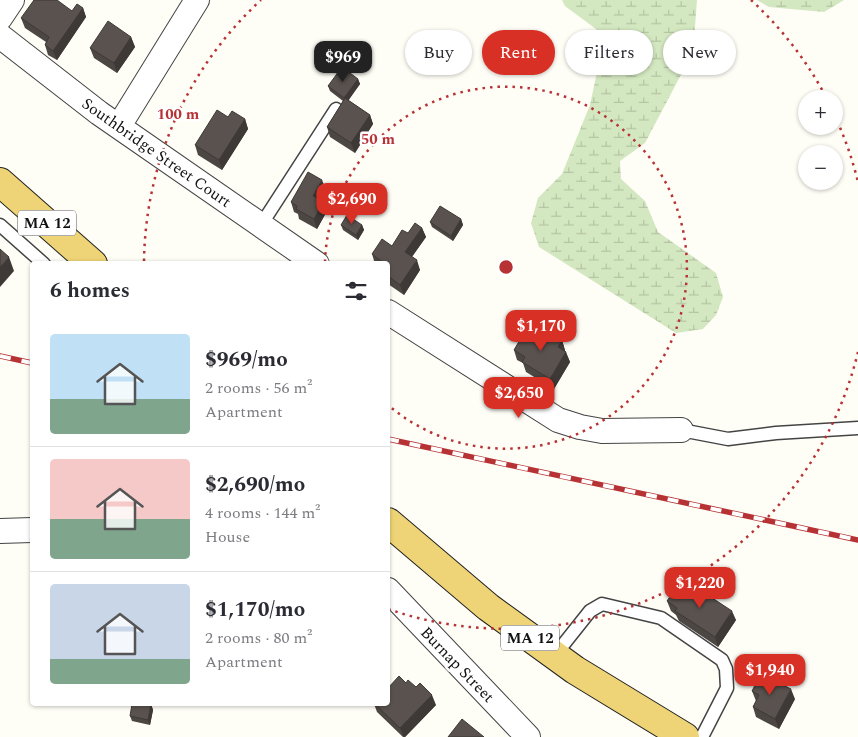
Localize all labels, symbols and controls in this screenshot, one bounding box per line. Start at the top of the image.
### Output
chip: Buy [405,30,472,75]
chip: Rent [482,30,555,75]
chip: Filters [565,30,653,75]
chip: New [663,30,736,75]
pin: $969 [313,41,373,83]
text: $969 [325,45,361,69]
map controls [798,90,843,190]
button: + [798,90,843,135]
street label: Southbridge Street Court [77,92,237,214]
text: 100 m [157,103,200,126]
text: 50 m [361,128,396,151]
button: − [798,145,843,190]
pin: $2,690 [311,182,393,225]
text: $2,690 [327,187,377,211]
road number: MA 12 [18,210,76,236]
centre of rings [497,258,515,276]
text: 6 homes [50,275,130,307]
icon: filters [342,277,370,305]
pin: $1,170 [500,310,582,352]
text: $1,170 [516,314,566,338]
text: $969/mo [205,344,288,376]
icon: home [90,354,150,414]
text: 2 rooms · 56 m² [205,376,312,400]
pin: $2,650 [478,376,560,419]
text: $2,650 [494,381,544,405]
text: Apartment [205,400,283,424]
text: $2,690/mo [205,469,305,501]
icon: home [90,479,150,539]
text: 4 rooms · 144 m² [205,501,320,525]
text: House [205,525,250,549]
pin: $1,220 [659,566,741,609]
text: $1,220 [675,571,725,595]
text: $1,170/mo [205,594,305,626]
icon: home [90,604,150,664]
street label: Burnap Street [415,621,500,709]
text: 2 rooms · 80 m² [205,626,312,650]
road number: MA 12 [501,626,559,650]
text: Apartment [205,650,283,674]
pin: $1,940 [729,654,811,696]
text: $1,940 [745,658,795,682]

